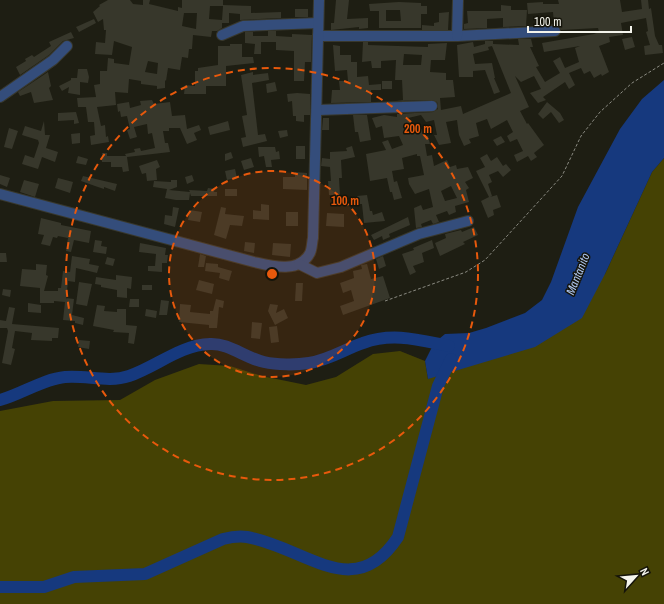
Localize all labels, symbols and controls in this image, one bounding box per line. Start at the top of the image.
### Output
scale bar [528,8,631,34]
text: 100 m [534,14,561,30]
text: 200 m [404,121,432,137]
text: 100 m [331,193,359,209]
water label: Mantanito [562,250,594,297]
centre of rings [265,267,279,281]
north arrow [616,556,656,596]
text: N [637,565,653,578]

